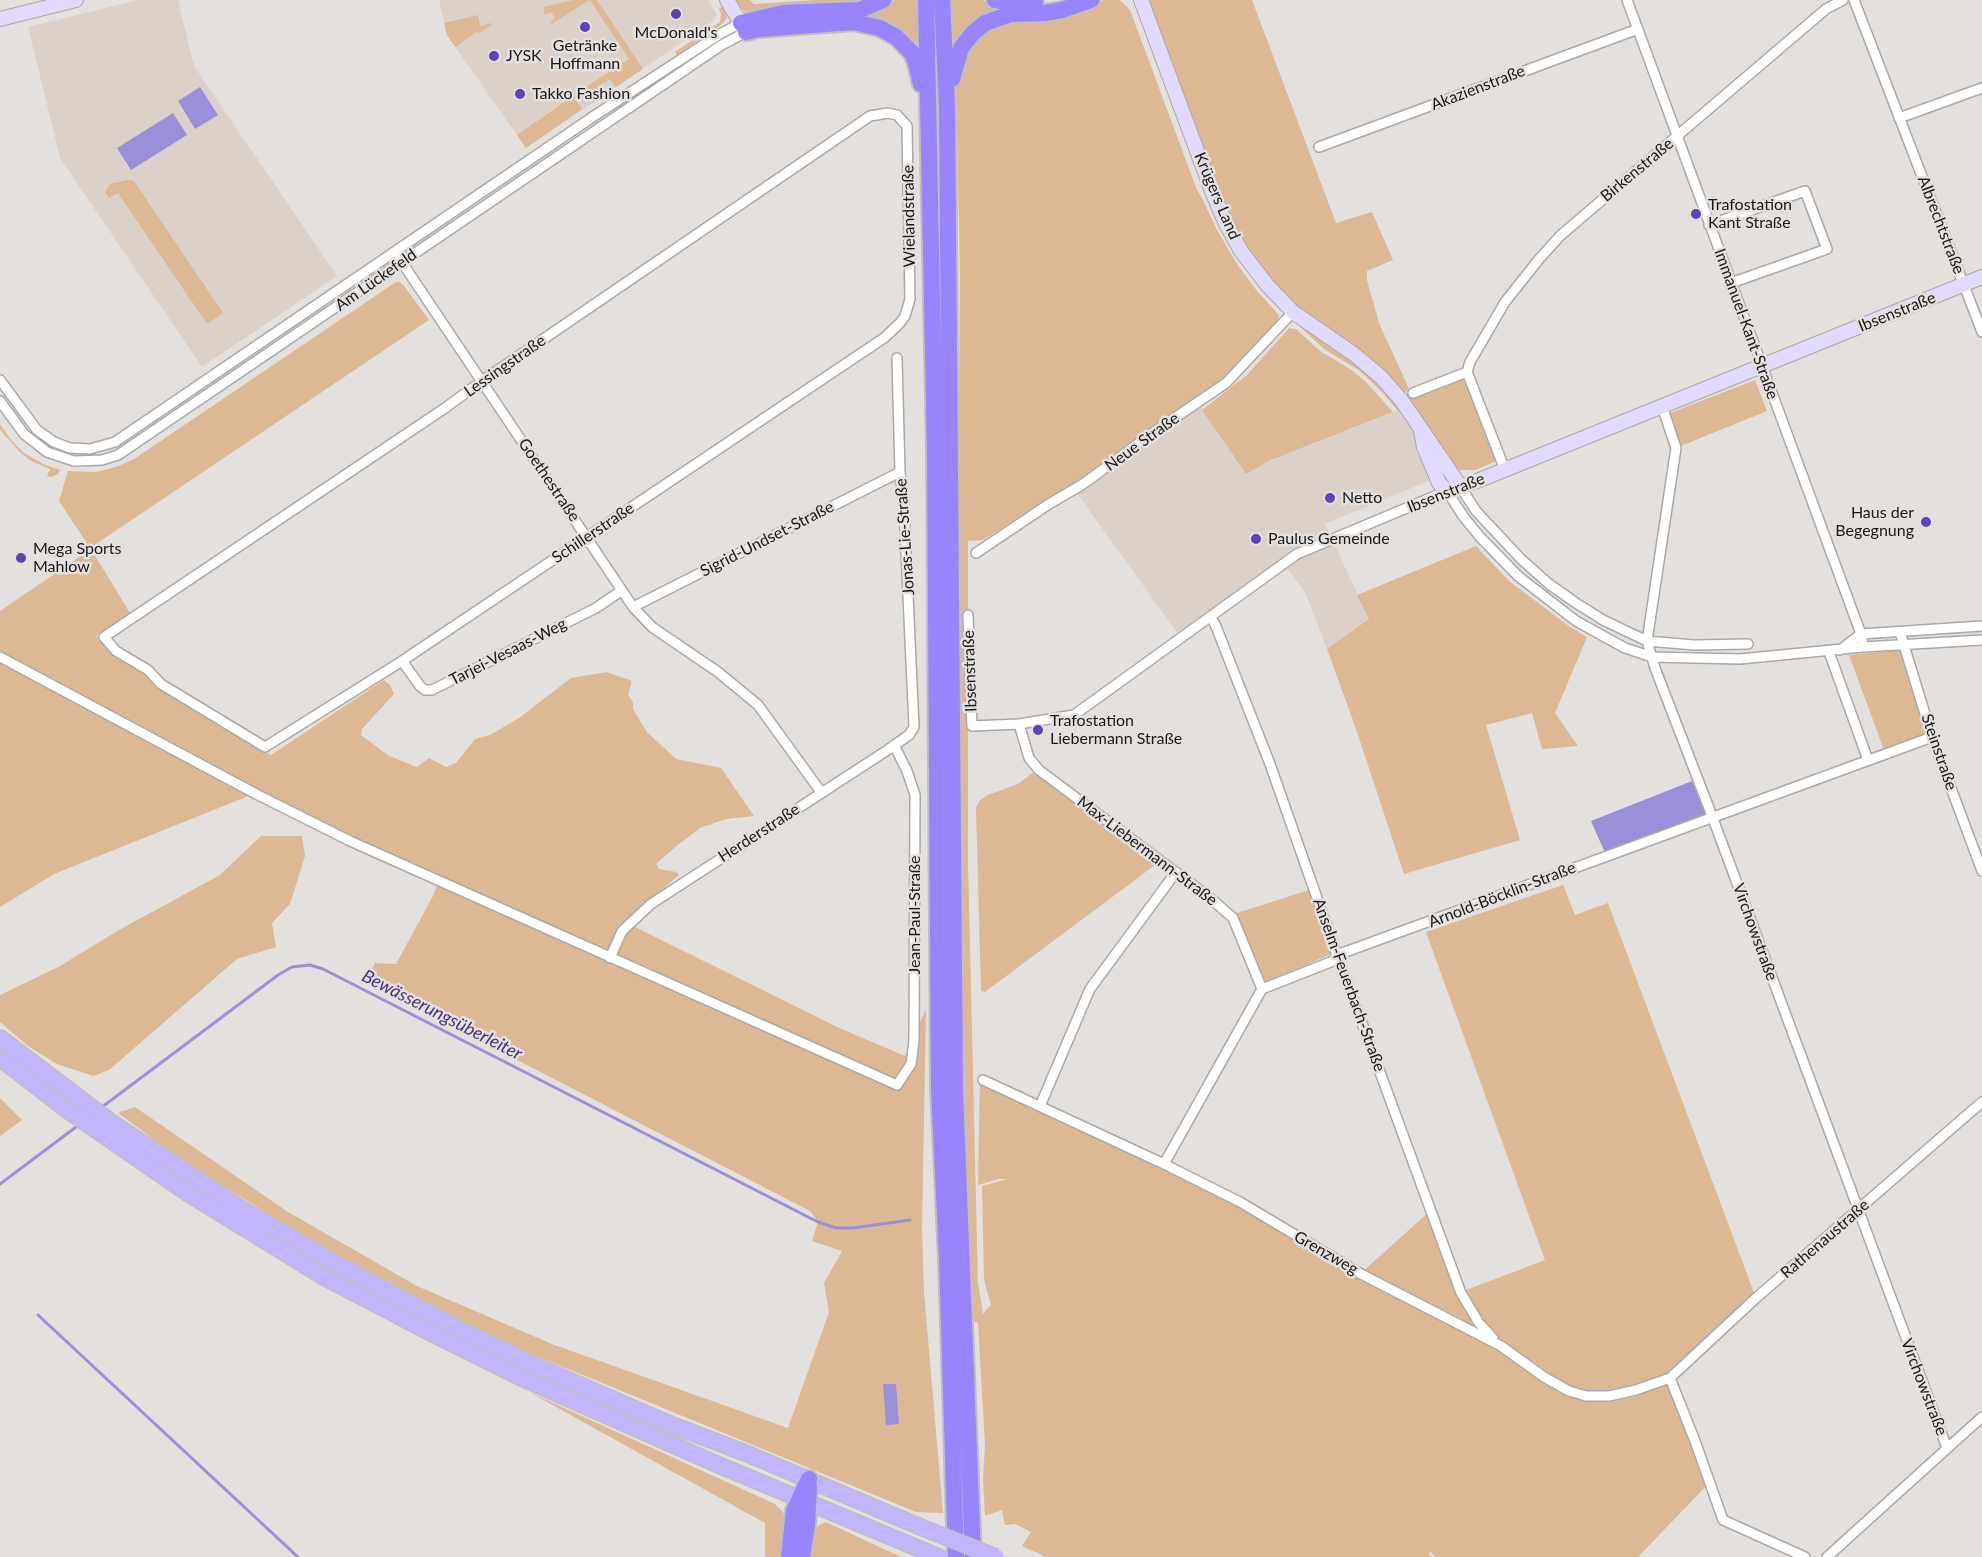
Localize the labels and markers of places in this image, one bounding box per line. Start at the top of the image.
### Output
marker: McDonald's [669,7,683,21]
marker: Getränke Hoffmann [578,20,592,34]
place label: McDonald's [635,23,717,43]
place label: Getränke Hoffmann [550,36,620,74]
place label: JYSK [506,46,542,66]
marker: JYSK [487,49,501,63]
place label: Takko Fashion [532,84,630,104]
marker: Takko Fashion [513,87,527,101]
place label: Trafostation Kant Straße [1708,195,1792,233]
marker: Trafostation Kant Straße [1689,207,1703,221]
place label: Netto [1342,488,1382,508]
marker: Netto [1323,491,1337,505]
place label: Haus der Begegnung [1835,503,1914,541]
marker: Haus der Begegnung [1919,515,1933,529]
place label: Paulus Gemeinde [1268,529,1390,549]
marker: Paulus Gemeinde [1249,532,1263,546]
place label: Mega Sports Mahlow [33,539,121,577]
marker: Mega Sports Mahlow [14,551,28,565]
place label: Trafostation Liebermann Straße [1050,711,1182,749]
marker: Trafostation Liebermann Straße [1031,723,1045,737]

